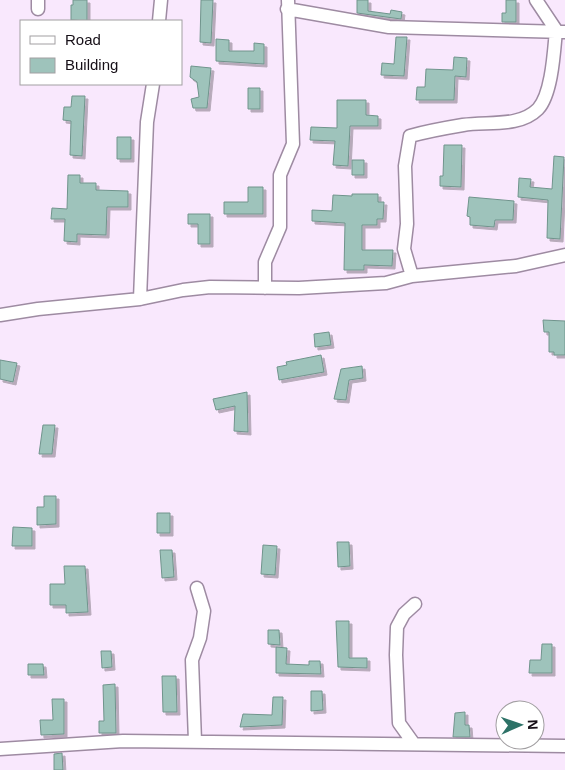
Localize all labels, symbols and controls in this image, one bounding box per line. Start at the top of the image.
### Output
legend [20,20,182,85]
text: Road [65,31,101,48]
text: Building [65,56,118,73]
north arrow [495,700,545,750]
text: N [525,719,541,730]

